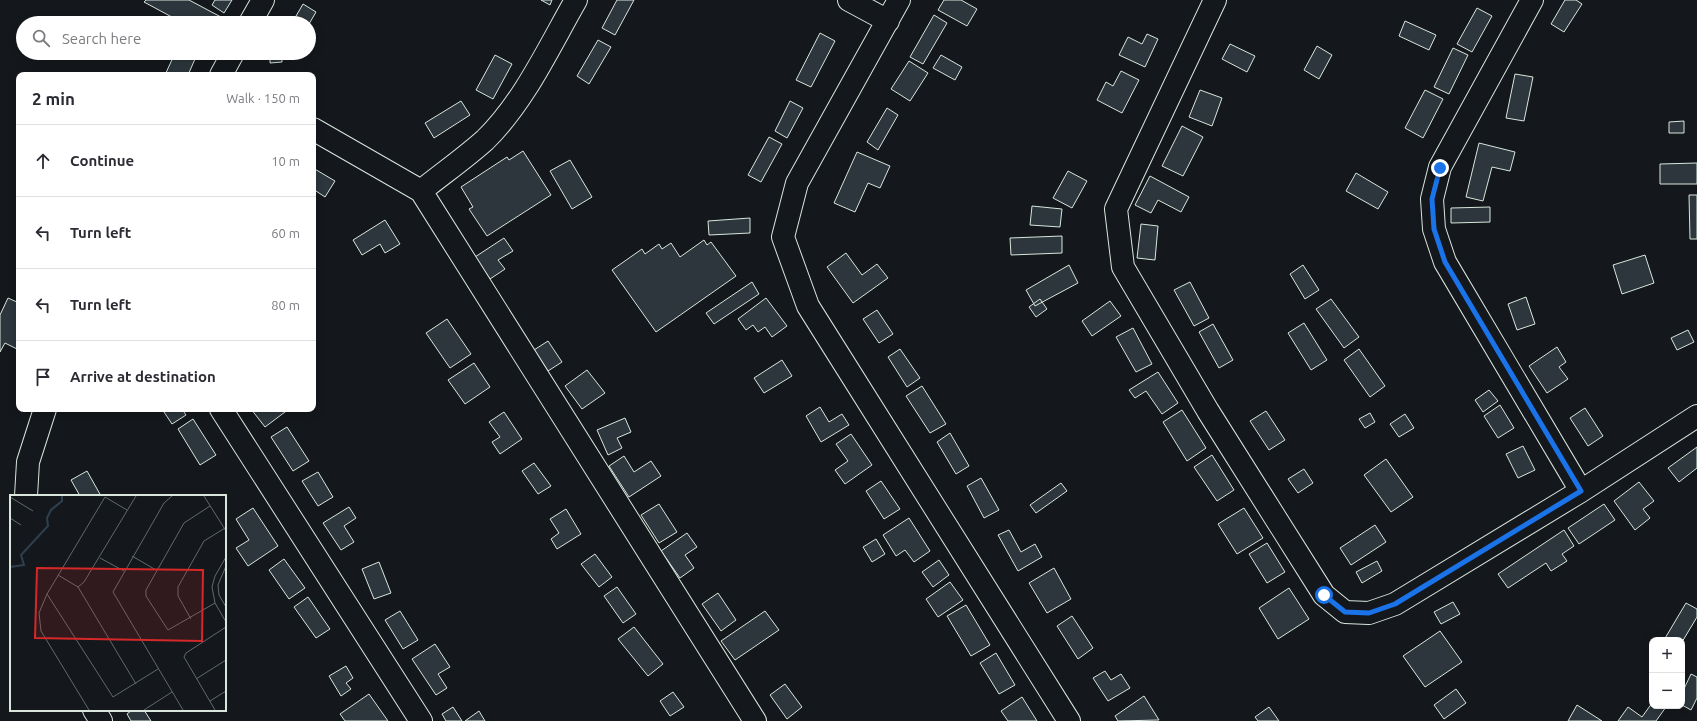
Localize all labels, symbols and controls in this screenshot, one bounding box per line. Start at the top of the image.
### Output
search box [16,16,316,60]
icon: search [30,27,52,49]
text: Search here [62,30,141,47]
text: 2 min [32,89,75,108]
text: Walk · 150 m [226,91,300,105]
icon: ahead [32,150,54,172]
text: Continue [70,152,134,169]
text: 10 m [271,154,300,168]
route end [1431,159,1449,177]
icon: left [32,222,54,244]
text: Turn left [70,224,131,241]
text: 60 m [271,226,300,240]
icon: left [32,294,54,316]
text: Turn left [70,296,131,313]
text: 80 m [271,298,300,312]
icon: arrive [32,366,54,388]
text: Arrive at destination [70,368,216,385]
inset map [10,495,226,711]
route start [1315,586,1333,604]
map controls [1649,637,1685,709]
button: + [1649,637,1685,673]
button: − [1649,673,1685,709]

